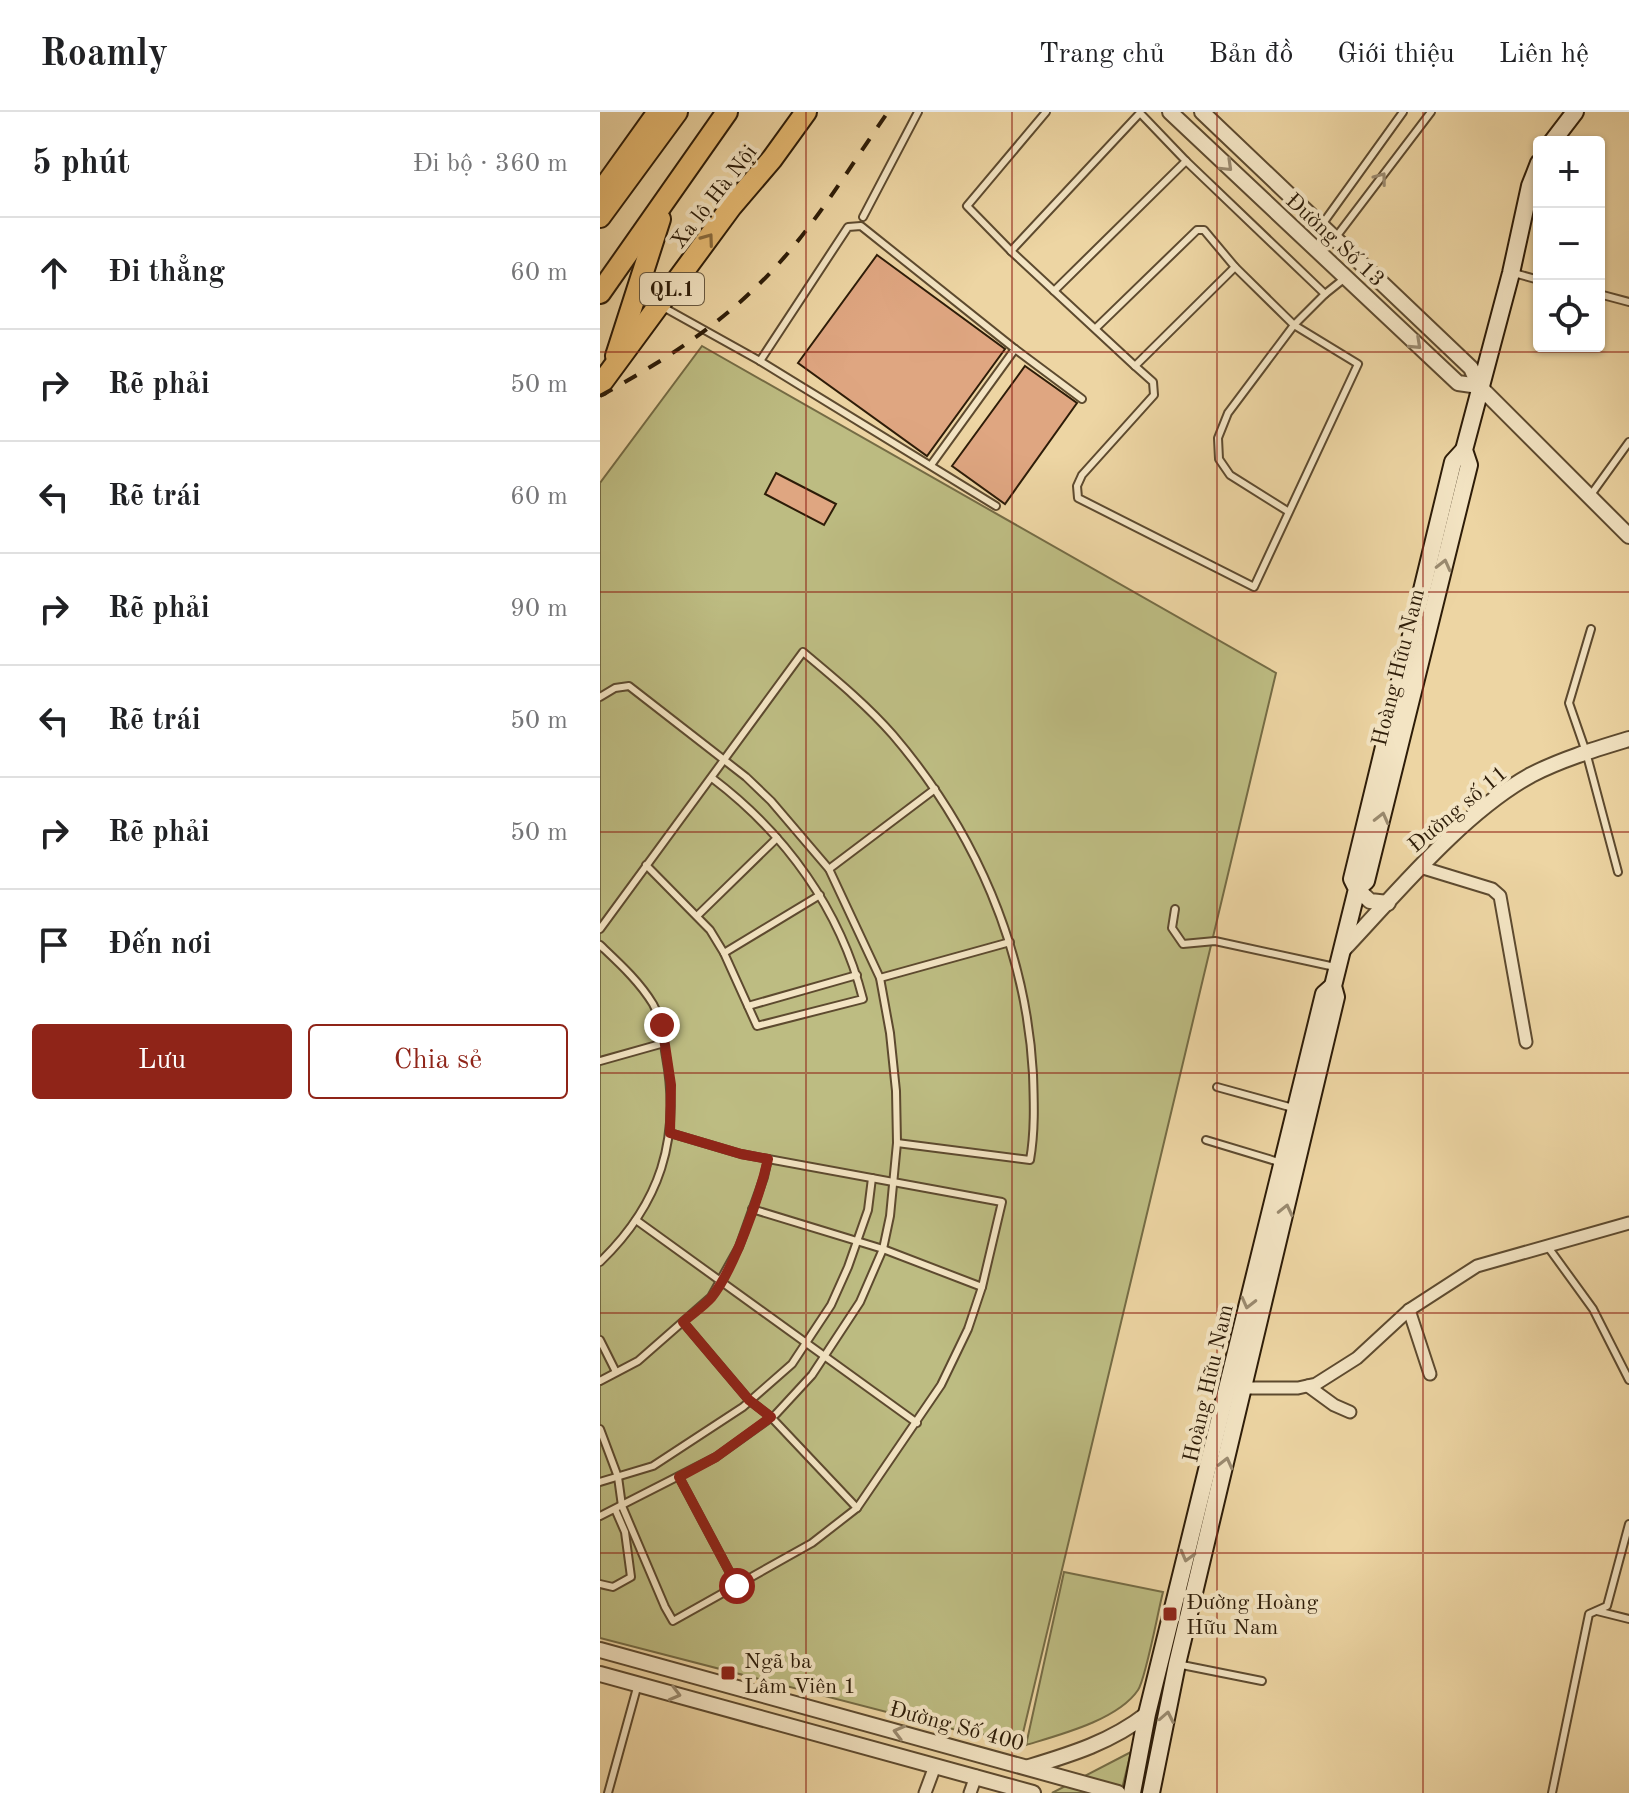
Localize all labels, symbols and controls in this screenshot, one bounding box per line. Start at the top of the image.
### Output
text: Roamly [40,36,168,74]
text: Trang chủ [1039,41,1165,69]
text: Bản đồ [1209,41,1293,69]
text: Giới thiệu [1337,41,1455,69]
text: Liên hệ [1499,41,1589,69]
map controls [1533,136,1605,352]
button: + [1533,136,1605,208]
street label: Xa lộ Hà Nội [668,141,762,253]
text: 5 phút [32,147,130,181]
text: Đi bộ · 360 m [413,151,568,177]
one-way arrow [1218,156,1232,171]
one-way arrow [1372,172,1386,187]
street label: Đường Số 13 [1281,190,1388,291]
button: − [1533,208,1605,280]
one-way arrow [698,233,713,248]
icon: ahead [32,251,76,295]
text: Đi thẳng [108,258,225,288]
text: 60 m [510,260,568,286]
road number: QL.1 [640,273,704,305]
button: locate [1533,280,1605,352]
one-way arrow [1407,334,1421,349]
icon: right [32,363,76,407]
text: Rẽ phải [108,370,210,400]
text: 50 m [510,372,568,398]
icon: left [32,475,76,519]
text: Rẽ trái [108,482,201,512]
text: 60 m [510,484,568,510]
one-way arrow [1435,559,1452,573]
icon: right [32,587,76,631]
street label: Hoàng Hữu Nam [1369,587,1429,748]
text: Rẽ phải [108,594,210,624]
text: 90 m [510,596,568,622]
icon: left [32,699,76,743]
text: Rẽ trái [108,706,201,736]
text: 50 m [510,708,568,734]
street label: Đường số 11 [1405,762,1512,857]
icon: right [32,811,76,855]
one-way arrow [1373,811,1390,825]
text: Rẽ phải [108,818,210,848]
text: 50 m [510,820,568,846]
icon: arrive [32,923,76,967]
text: Đến nơi [108,930,212,960]
route end [644,1007,680,1043]
button: Lưu [32,1024,292,1099]
button: Chia sẻ [308,1024,568,1099]
one-way arrow [1277,1204,1294,1218]
one-way arrow [1241,1296,1258,1310]
street label: Hoàng Hữu Nam [1180,1302,1238,1465]
one-way arrow [1216,1457,1233,1471]
one-way arrow [1179,1548,1196,1562]
route start [719,1568,755,1604]
place label: Đường Hoàng Hữu Nam [1186,1592,1318,1639]
marker: Đường Hoàng Hữu Nam [1161,1605,1179,1623]
place label: Ngã ba Lâm Viên 1 [744,1651,856,1698]
marker: Ngã ba Lâm Viên 1 [719,1664,737,1682]
one-way arrow [668,1685,682,1702]
street label: Đường Số 400 [887,1698,1026,1755]
one-way arrow [1157,1710,1174,1723]
one-way arrow [893,1725,906,1742]

